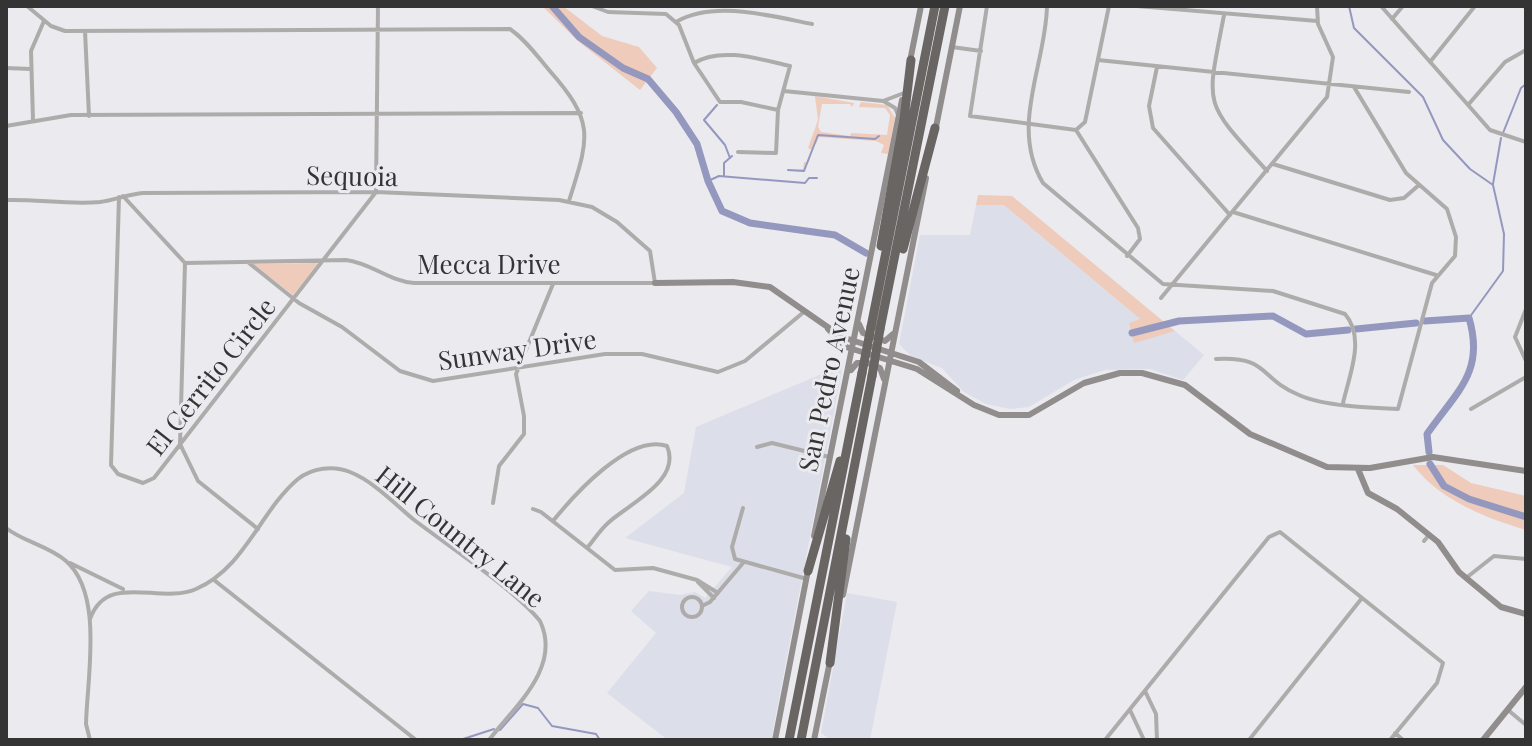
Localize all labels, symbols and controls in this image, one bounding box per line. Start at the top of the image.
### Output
street label: Sequoia [306,157,398,193]
street label: Mecca Drive [417,246,561,281]
street label: San Pedro Avenue [789,263,867,475]
street label: El Cerrito Circle [137,290,283,462]
street label: Sunway Drive [436,321,598,377]
street label: Hill Country Lane [369,457,553,615]

